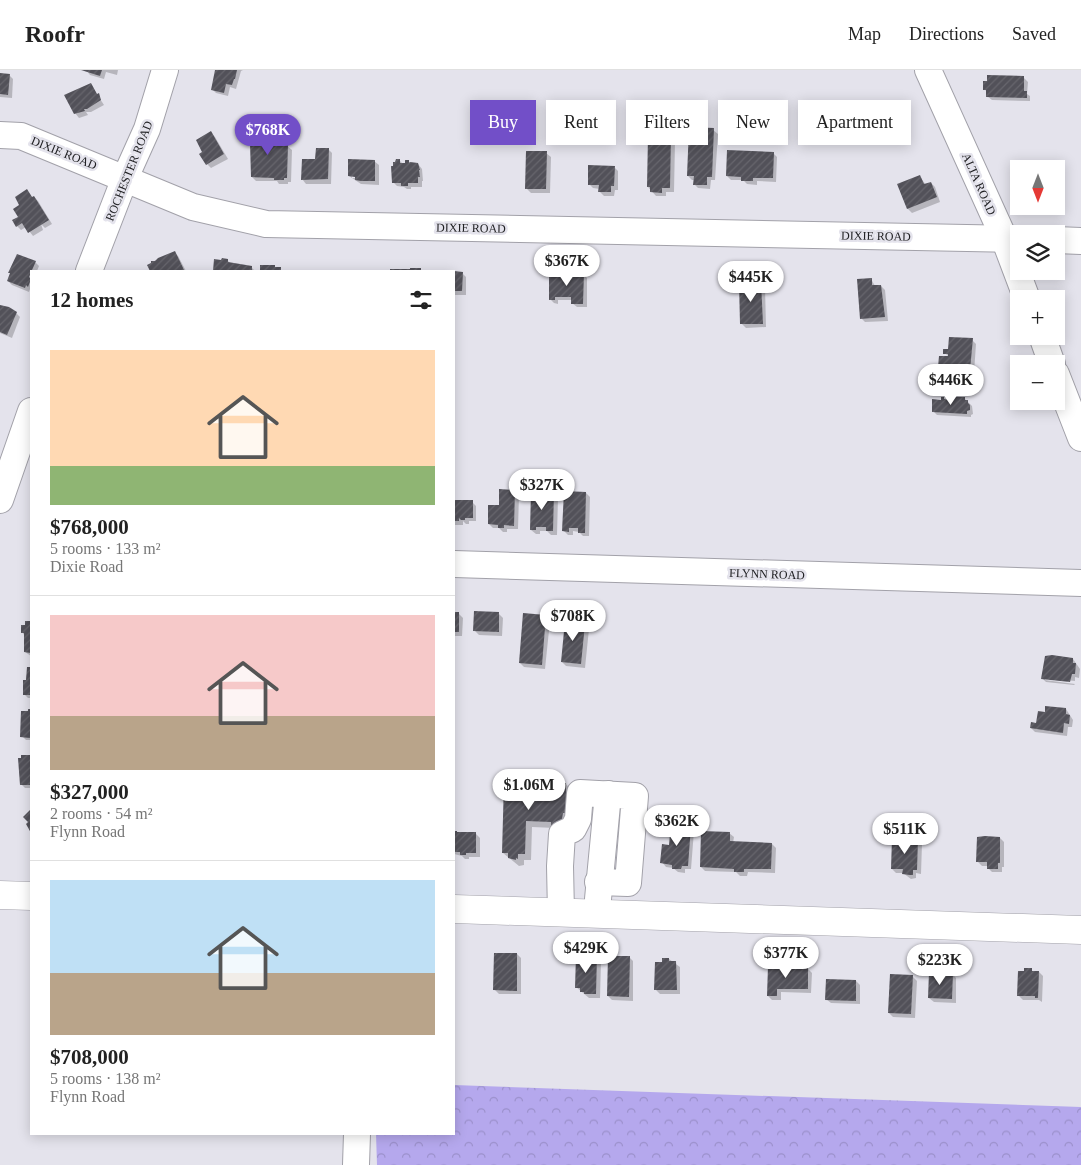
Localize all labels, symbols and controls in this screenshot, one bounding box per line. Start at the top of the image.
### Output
text: Roofr [25,21,85,47]
text: Map [848,24,881,44]
text: Directions [909,24,984,44]
text: Saved [1012,24,1056,44]
chip: Buy [470,100,536,145]
chip: Rent [546,100,616,145]
chip: Filters [626,100,708,145]
chip: New [718,100,788,145]
chip: Apartment [798,100,911,145]
pin: $768K [233,114,303,156]
street label: ROCHESTER ROAD [102,118,156,223]
text: $768K [246,121,290,138]
street label: DIXIE ROAD [29,133,99,173]
street label: ALTA ROAD [959,151,999,217]
north arrow [1010,160,1065,215]
map controls [1010,160,1065,410]
street label: DIXIE ROAD [436,220,506,236]
button: layers [1010,225,1065,280]
street label: DIXIE ROAD [841,228,911,244]
pin: $367K [532,244,602,287]
text: $367K [545,252,589,269]
pin: $445K [716,260,786,303]
text: $445K [729,268,773,285]
icon: filters [407,286,435,314]
text: 12 homes [50,288,133,312]
button: + [1010,290,1065,345]
button: − [1010,355,1065,410]
pin: $446K [916,364,986,406]
text: $446K [929,371,973,388]
icon: home [198,382,288,472]
pin: $327K [507,468,577,511]
text: $327K [520,476,564,493]
text: $768,000 [50,515,129,539]
text: 5 rooms · 133 m² [50,540,161,557]
text: Dixie Road [50,558,123,575]
street label: FLYNN ROAD [729,566,805,582]
pin: $708K [538,600,608,642]
text: $708K [551,607,595,624]
icon: home [198,648,288,738]
pin: $1.06M [488,768,570,811]
text: $1.06M [503,776,555,793]
text: $327,000 [50,780,129,804]
pin: $362K [642,804,712,847]
text: 2 rooms · 54 m² [50,805,153,822]
text: $362K [655,812,699,829]
pin: $511K [870,812,940,855]
text: $511K [883,820,927,837]
text: Flynn Road [50,823,125,840]
icon: home [198,913,288,1003]
pin: $429K [551,932,621,974]
pin: $377K [751,936,821,979]
text: $429K [564,939,608,956]
text: $377K [764,944,808,961]
pin: $223K [905,944,975,986]
text: $223K [918,951,962,968]
text: $708,000 [50,1045,129,1069]
text: 5 rooms · 138 m² [50,1070,161,1087]
text: Flynn Road [50,1088,125,1105]

